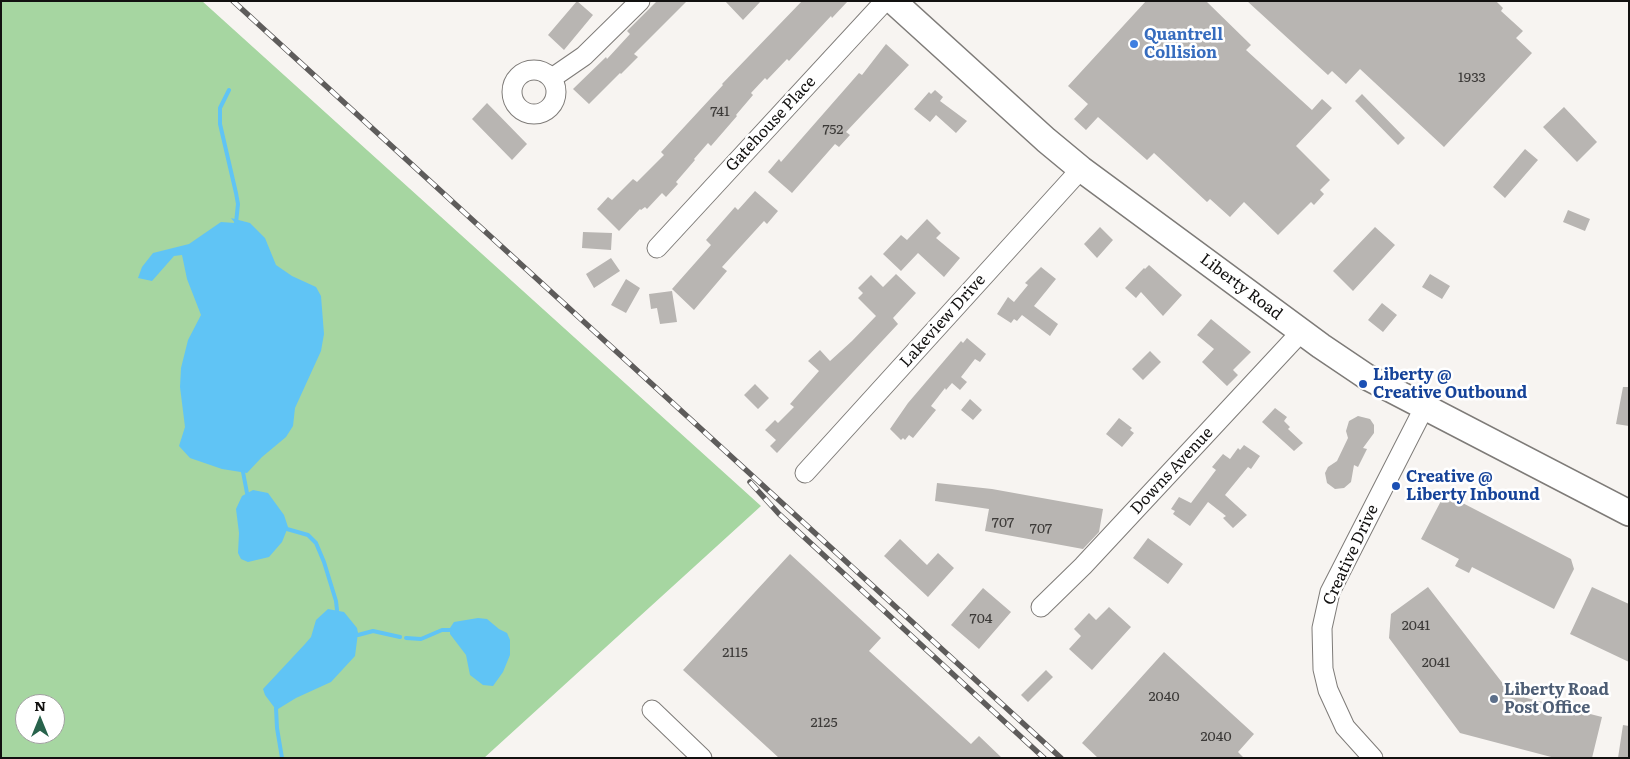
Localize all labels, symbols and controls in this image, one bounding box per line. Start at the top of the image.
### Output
place label: Quantrell Collision [1144,25,1223,63]
marker: Quantrell Collision [1128,38,1140,50]
house number: 1933 [1458,70,1486,86]
street label: Gatehouse Place [722,72,820,176]
house number: 741 [710,104,730,120]
house number: 752 [823,122,843,138]
street label: Liberty Road [1196,250,1286,324]
street label: Lakeview Drive [896,271,990,371]
place label: Liberty @ Creative Outbound [1373,365,1527,403]
marker: Liberty @ Creative Outbound [1357,378,1369,390]
street label: Downs Avenue [1127,423,1217,519]
place label: Creative @ Liberty Inbound [1406,467,1540,505]
marker: Creative @ Liberty Inbound [1390,480,1402,492]
street label: Creative Drive [1319,502,1383,608]
house number: 707 [992,515,1014,531]
house number: 707 [1030,521,1052,537]
house number: 704 [970,611,992,627]
house number: 2041 [1402,618,1430,634]
house number: 2115 [722,645,748,661]
house number: 2041 [1422,655,1450,671]
place label: Liberty Road Post Office [1504,680,1609,718]
house number: 2040 [1149,689,1179,705]
marker: Liberty Road Post Office [1488,693,1500,705]
north arrow [15,694,65,744]
text: N [34,695,46,715]
house number: 2125 [810,715,838,731]
house number: 2040 [1201,729,1231,745]

